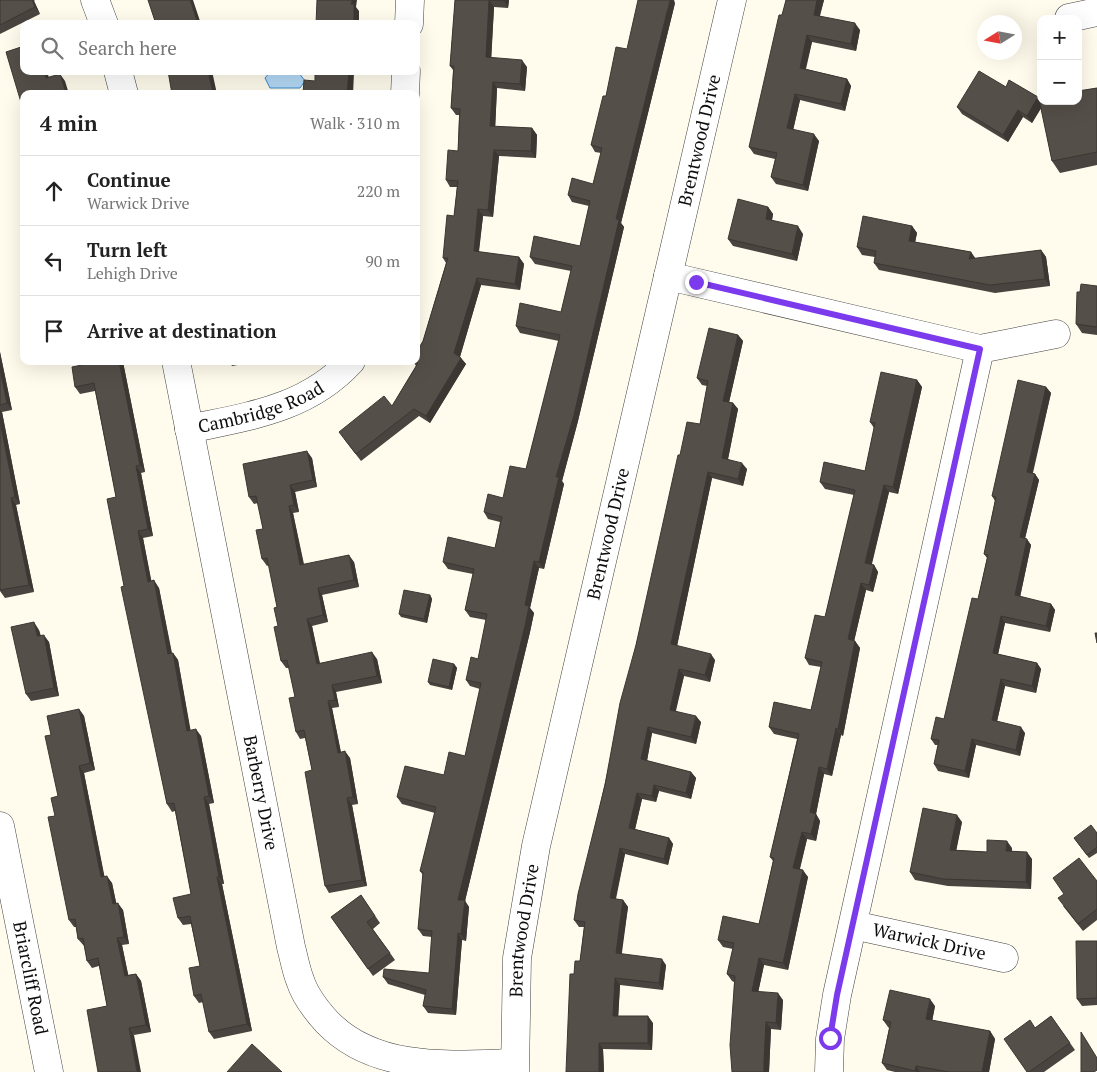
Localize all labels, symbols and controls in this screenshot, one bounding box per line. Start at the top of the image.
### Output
north arrow [977,15,1022,60]
map controls [1037,15,1082,105]
button: + [1037,15,1082,60]
search box [20,20,420,75]
icon: search [38,34,66,62]
text: Search here [78,35,177,60]
button: − [1037,60,1082,105]
street label: Brentwood Drive [672,72,725,208]
text: 4 min [40,109,97,137]
text: Walk · 310 m [310,112,400,134]
text: Continue [87,167,171,192]
icon: ahead [40,177,68,205]
text: 220 m [357,180,400,202]
text: Warwick Drive [87,192,190,214]
text: Turn left [87,237,168,262]
icon: left [40,247,68,275]
text: 90 m [365,250,400,272]
text: Lehigh Drive [87,262,178,284]
route end [685,271,708,294]
icon: arrive [40,317,68,345]
text: Arrive at destination [87,318,276,343]
street label: Cambridge Road [196,375,328,438]
street label: Brentwood Drive [580,465,634,602]
street label: Barberry Drive [239,733,285,852]
street label: Brentwood Drive [503,862,544,998]
street label: Warwick Drive [870,917,988,965]
street label: Briarcliff Road [8,919,54,1037]
route start [819,1027,842,1050]

